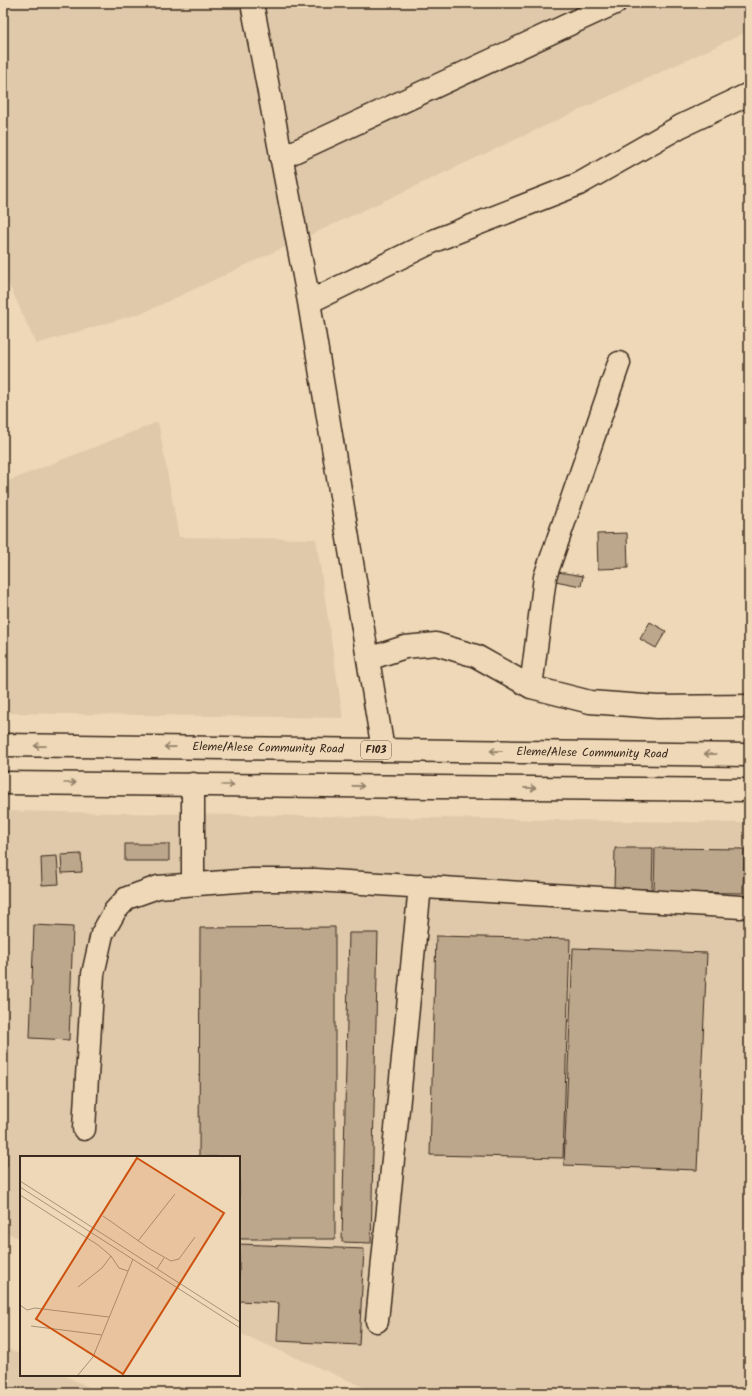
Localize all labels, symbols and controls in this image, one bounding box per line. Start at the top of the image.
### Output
street label: Eleme/Alese Community Road [192,737,345,759]
road number: F103 [361,741,391,759]
one-way arrow [34,742,47,750]
street label: Eleme/Alese Community Road [516,742,669,764]
one-way arrow [164,743,177,751]
one-way arrow [490,748,503,755]
one-way arrow [704,750,717,758]
one-way arrow [63,780,76,787]
one-way arrow [221,781,234,789]
one-way arrow [351,782,364,790]
one-way arrow [523,784,536,792]
inset map [20,1156,240,1376]

